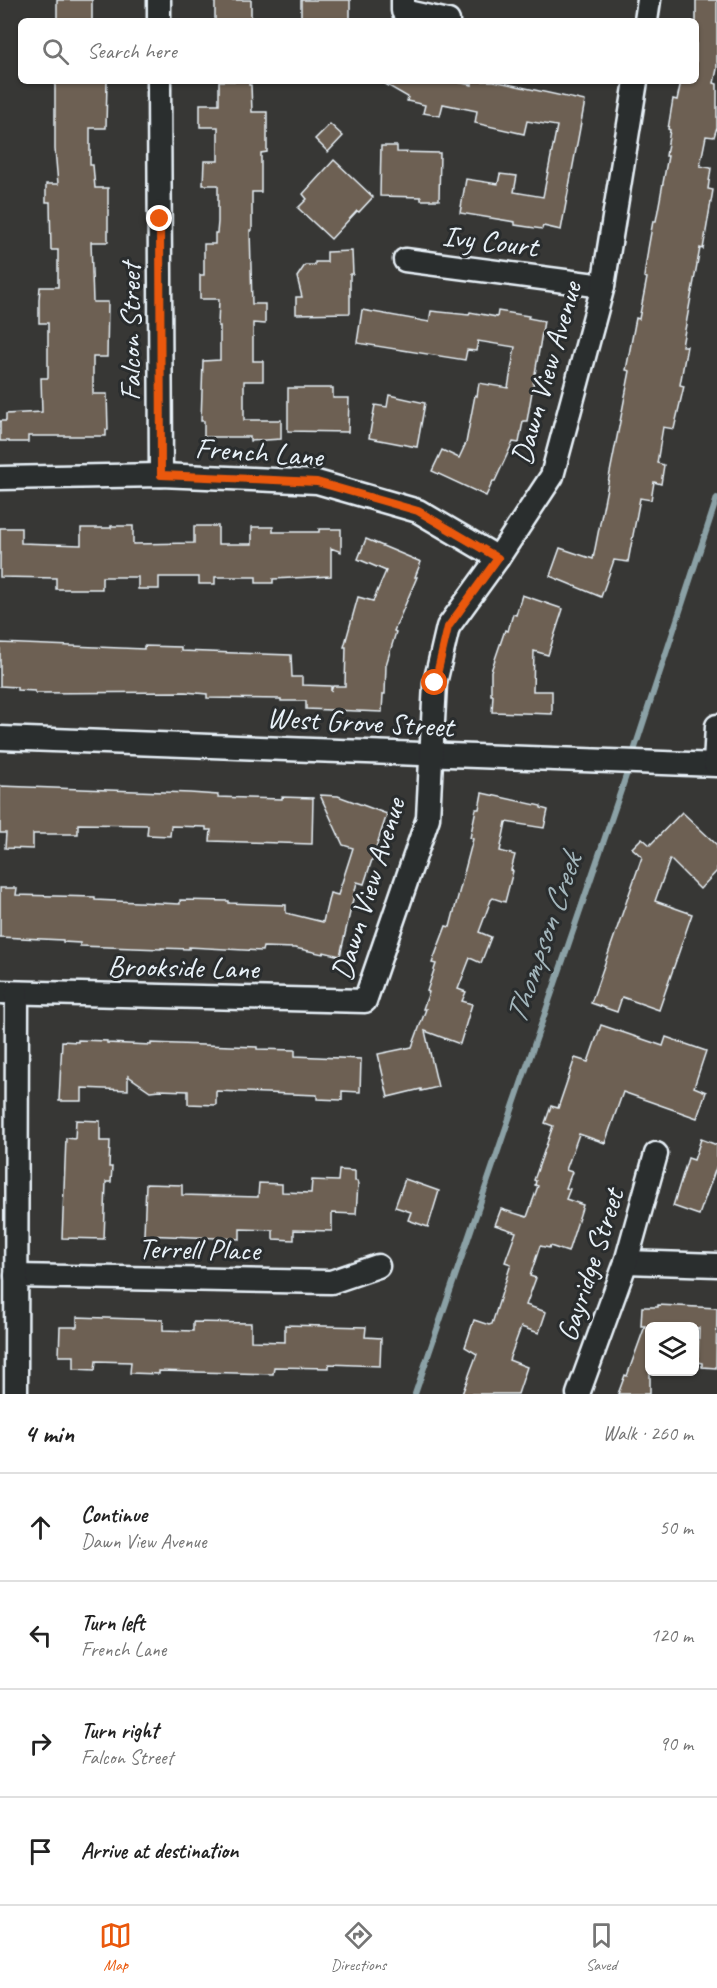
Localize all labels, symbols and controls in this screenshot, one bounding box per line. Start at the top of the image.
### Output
search box [18,18,699,84]
icon: search [39,35,72,68]
text: Search here [87,37,177,65]
route end [146,205,172,231]
street label: Ivy Court [440,216,543,266]
street label: Falcon Street [111,259,149,401]
street label: Dawn View Avenue [502,275,591,469]
street label: French Lane [194,429,326,476]
route start [421,669,447,695]
street label: West Grove Street [266,698,457,746]
street label: Dawn View Avenue [322,791,414,985]
water label: Thompson Creek [495,844,593,1029]
street label: Brookside Lane [107,947,261,987]
street label: Gayridge Street [548,1181,633,1346]
street label: Terrell Place [138,1229,262,1269]
map controls [645,1322,699,1376]
button: layers [645,1322,699,1376]
text: 4 min [24,1417,74,1450]
text: Walk · 260 m [603,1421,693,1446]
text: Continue [81,1501,147,1529]
icon: ahead [24,1511,57,1544]
text: 50 m [659,1515,693,1540]
text: Dawn View Avenue [81,1529,206,1554]
text: Turn left [81,1609,145,1637]
icon: left [24,1619,57,1652]
text: 120 m [650,1623,693,1648]
text: French Lane [81,1637,166,1662]
text: Turn right [81,1717,158,1745]
icon: right [24,1727,57,1760]
text: 90 m [659,1731,693,1756]
text: Falcon Street [81,1745,173,1770]
icon: arrive [24,1835,57,1868]
text: Arrive at destination [81,1837,238,1865]
tab: Map [99,1919,132,1975]
tab: Directions [331,1919,386,1975]
tab: Saved [585,1919,618,1975]

